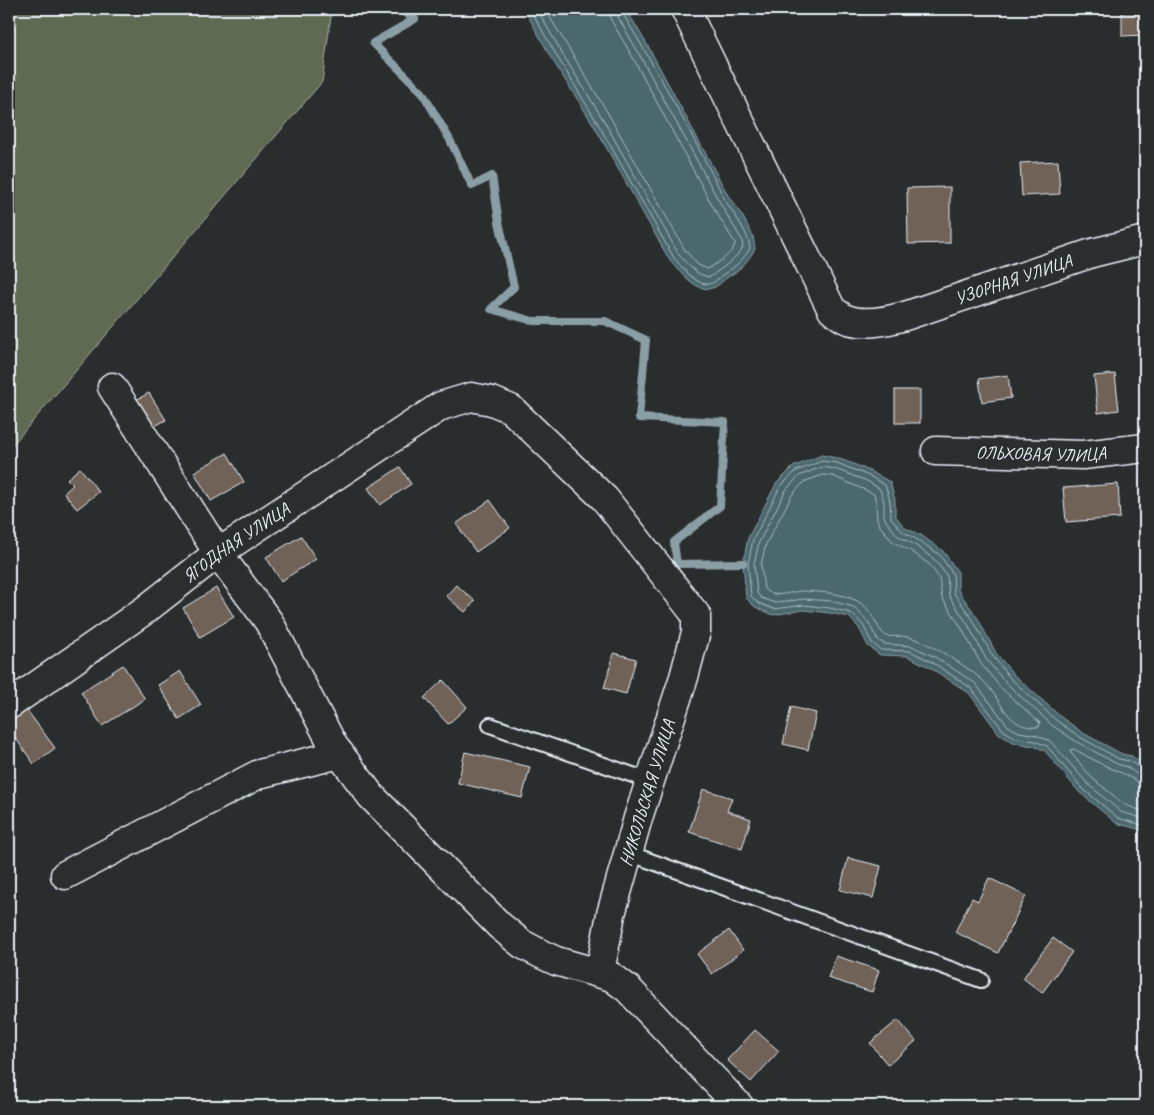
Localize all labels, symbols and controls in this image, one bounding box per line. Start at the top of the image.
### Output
street label: УЗОРНАЯ УЛИЦА [952,249,1076,309]
street label: ОЛЬХОВАЯ УЛИЦА [976,441,1108,466]
street label: ЯГОДНАЯ УЛИЦА [178,498,294,588]
street label: НИКОЛЬСКАЯ УЛИЦА [614,716,680,869]

